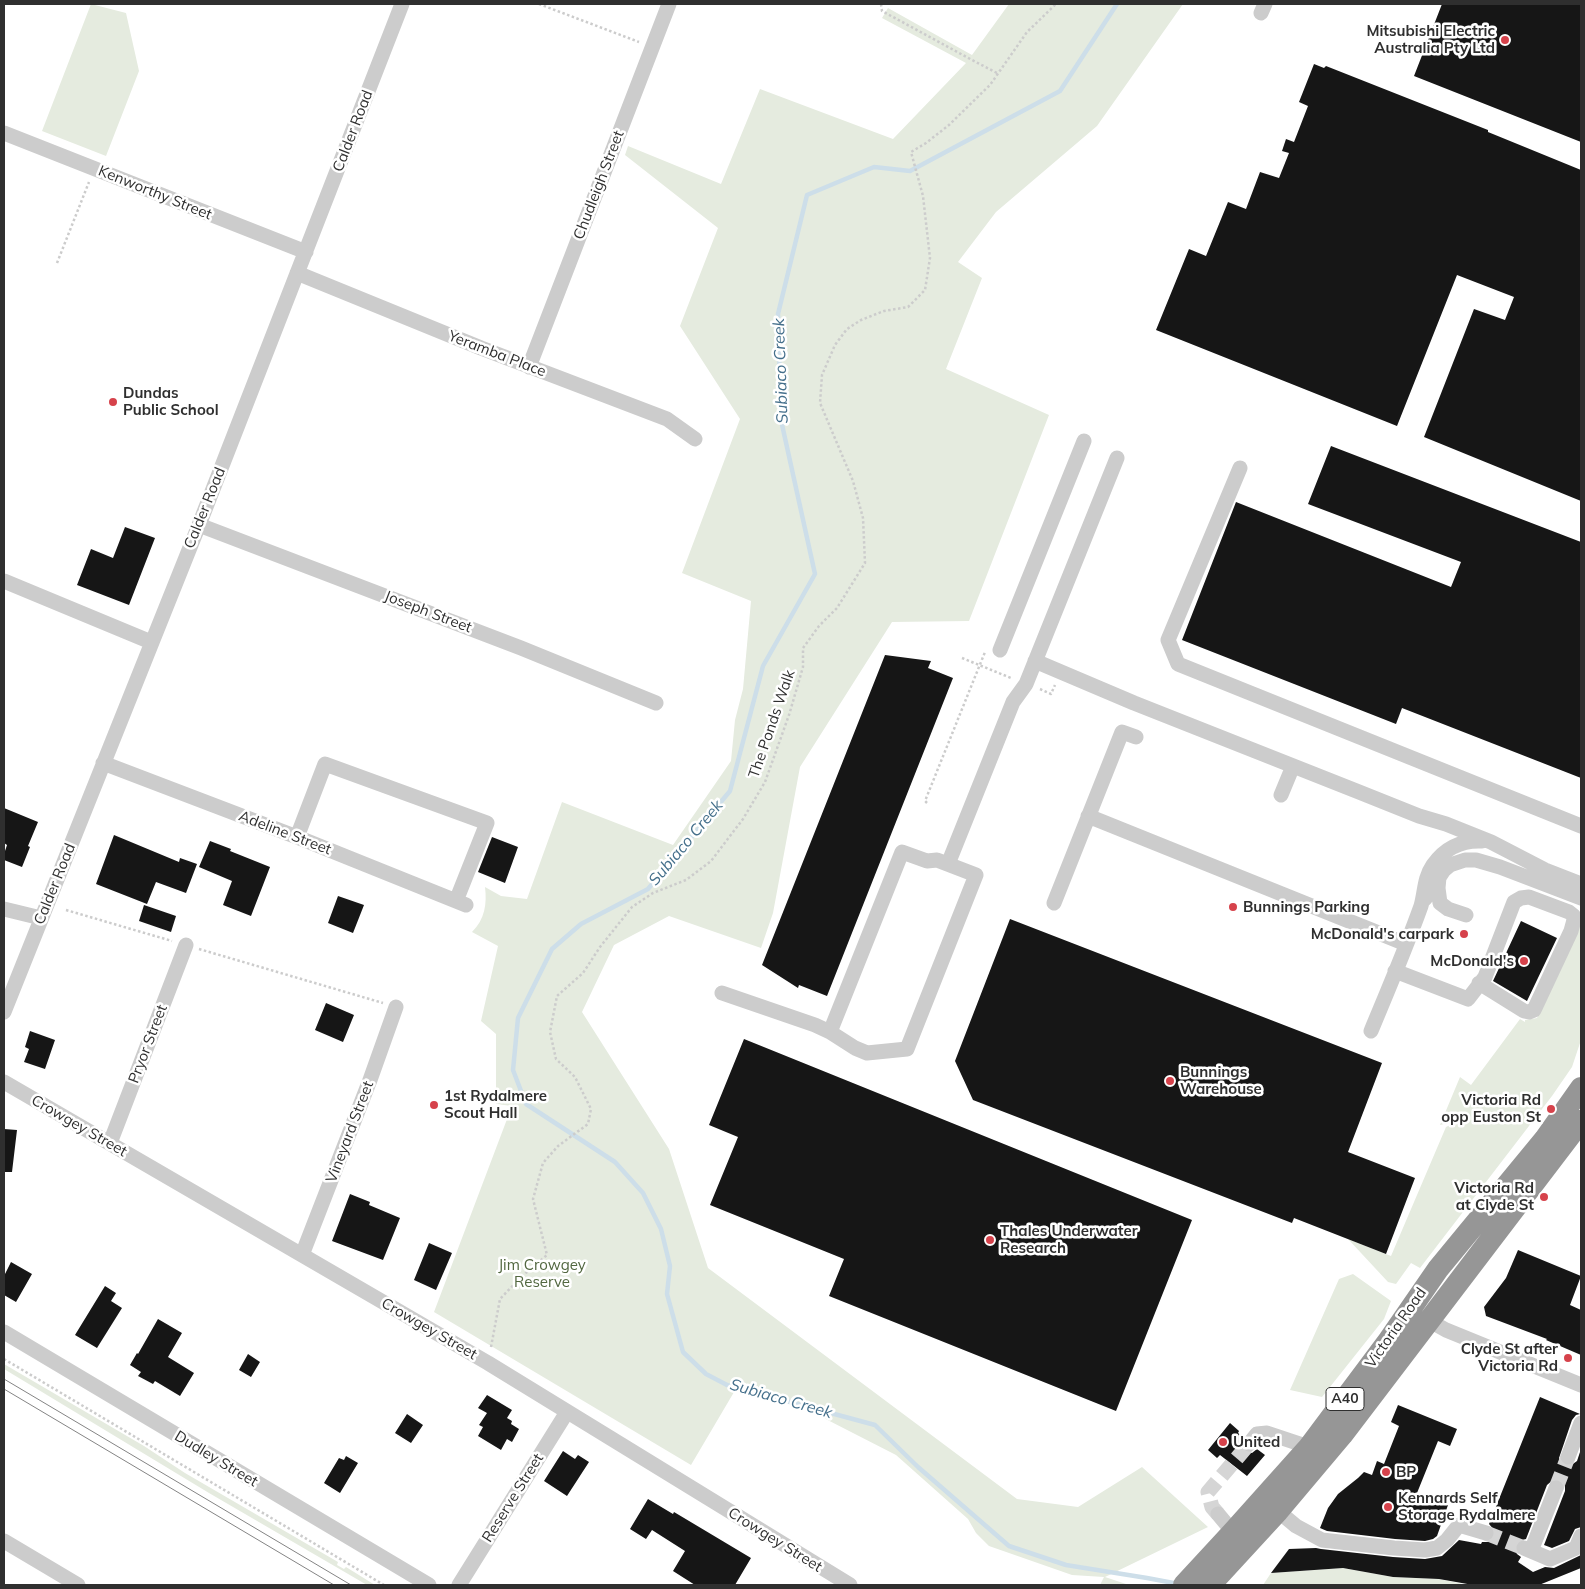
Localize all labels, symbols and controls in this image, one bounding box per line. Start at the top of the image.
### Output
place label: Mitsubishi Electric Australia Pty Ltd [1366,22,1495,57]
marker: Mitsubishi Electric Australia Pty Ltd [1499,34,1511,46]
street label: Calder Road [329,88,377,174]
street label: Chudleigh Street [570,128,628,242]
street label: Kenworthy Street [96,162,214,224]
water label: Subiaco Creek [770,318,792,424]
street label: Yeramba Place [446,327,548,381]
place label: Dundas Public School [123,384,219,419]
marker: Dundas Public School [107,396,119,408]
street label: Calder Road [181,465,229,551]
street label: Joseph Street [382,587,474,637]
street label: The Ponds Walk [745,668,799,780]
water label: Subiaco Creek [645,796,727,890]
street label: Adeline Street [236,807,334,859]
street label: Calder Road [31,841,79,927]
place label: Bunnings Parking [1243,898,1370,916]
marker: Bunnings Parking [1227,901,1239,913]
place label: McDonald's carpark [1311,925,1454,943]
marker: McDonald's carpark [1458,928,1470,940]
place label: McDonald's [1430,952,1514,970]
marker: McDonald's [1518,955,1530,967]
street label: Pryor Street [125,1002,171,1086]
place label: Bunnings Warehouse [1180,1063,1262,1098]
marker: Bunnings Warehouse [1164,1075,1176,1087]
street label: Vineyard Street [322,1079,378,1185]
place label: 1st Rydalmere Scout Hall [444,1087,547,1122]
street label: Crowgey Street [28,1091,130,1161]
place label: Victoria Rd opp Euston St [1441,1091,1541,1126]
marker: 1st Rydalmere Scout Hall [428,1099,440,1111]
marker: Victoria Rd opp Euston St [1545,1103,1557,1115]
place label: Victoria Rd at Clyde St [1454,1179,1534,1214]
marker: Victoria Rd at Clyde St [1538,1191,1550,1203]
place label: Thales Underwater Research [1000,1222,1138,1257]
marker: Thales Underwater Research [984,1234,996,1246]
park label: Jim Crowgey Reserve [498,1256,586,1291]
street label: Victoria Road [1362,1284,1430,1372]
street label: Crowgey Street [378,1294,480,1364]
place label: Clyde St after Victoria Rd [1461,1340,1558,1375]
marker: Clyde St after Victoria Rd [1562,1352,1574,1364]
water label: Subiaco Creek [728,1375,834,1423]
road number: A40 [1326,1388,1364,1410]
street label: Dudley Street [171,1427,261,1491]
place label: United [1233,1433,1280,1451]
marker: United [1217,1436,1229,1448]
street label: Reserve Street [479,1450,547,1546]
place label: BP [1396,1463,1416,1481]
marker: BP [1380,1466,1392,1478]
place label: Kennards Self Storage Rydalmere [1398,1489,1536,1524]
marker: Kennards Self Storage Rydalmere [1382,1501,1394,1513]
street label: Crowgey Street [725,1504,825,1576]

